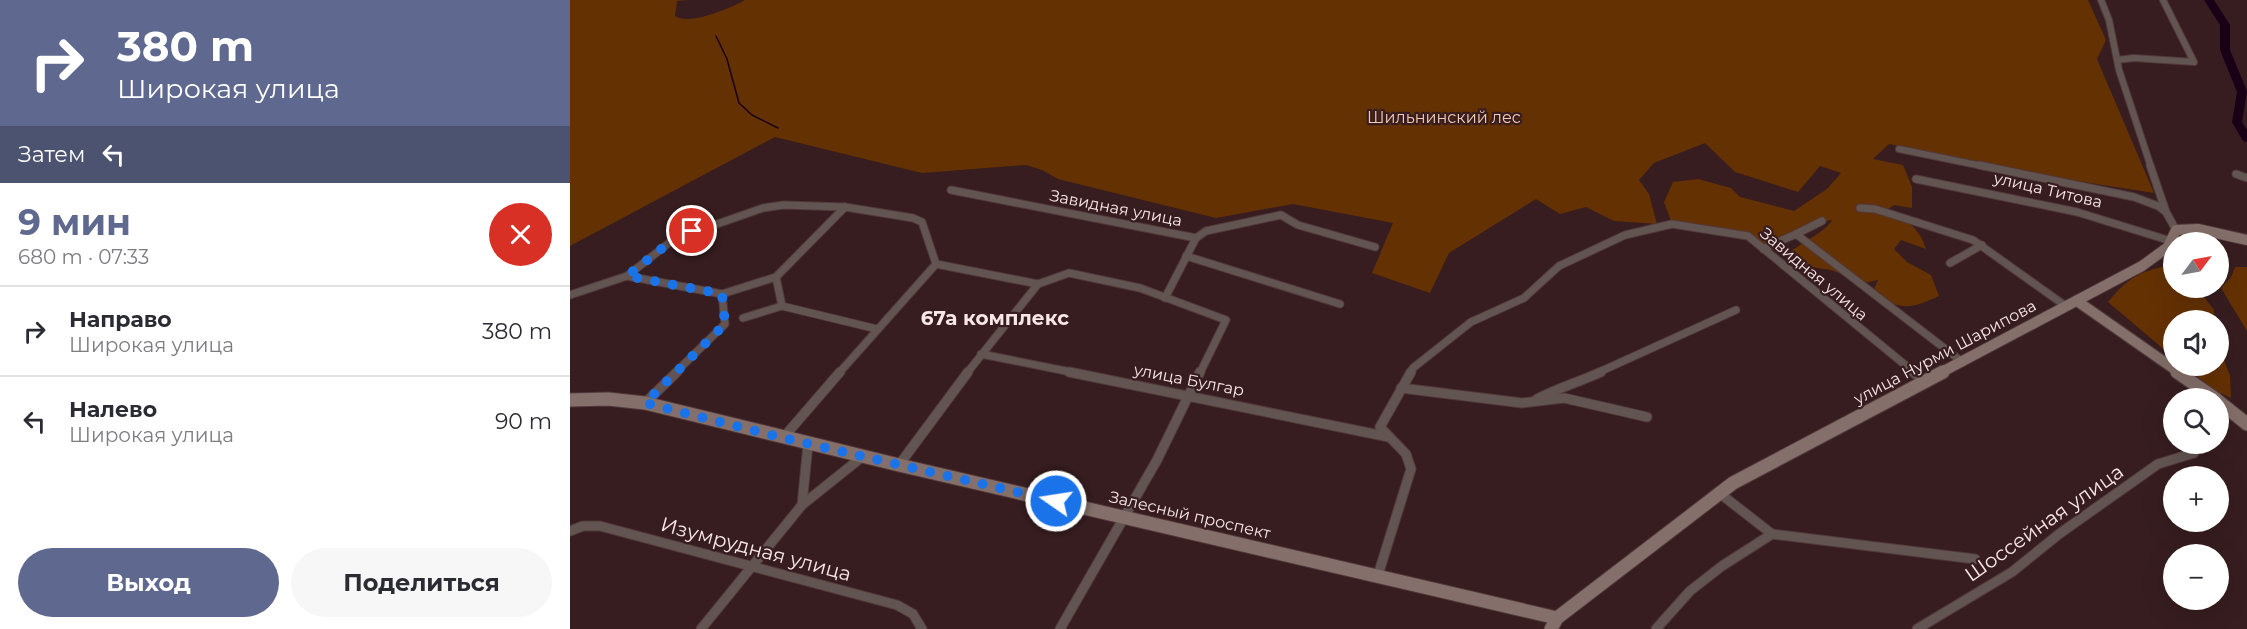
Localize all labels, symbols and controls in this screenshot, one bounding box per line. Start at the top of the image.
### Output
text: 380 m [117,20,254,72]
icon: right [18,24,96,102]
text: Широкая улица [117,72,340,105]
park label: Шильнинский лес [1367,108,1521,127]
icon: left [97,138,130,171]
text: Затем [18,141,85,168]
street label: улица Титова [1991,168,2104,212]
street label: Завидная улица [1048,186,1184,230]
text: 9 мин [18,200,131,244]
button: close [489,203,552,266]
pin [666,205,717,256]
icon: arrive [675,214,708,247]
street label: Завидная улица [1756,224,1872,324]
north arrow [2163,232,2229,298]
map controls [2163,232,2229,610]
text: 680 m · 07:33 [18,245,149,269]
street label: улица Нурми Шарипова [1850,296,2039,409]
text: Направо [69,306,172,333]
district label: 67а комплекс [921,306,1069,330]
button: sound [2163,310,2229,376]
icon: right [18,315,51,348]
text: 380 m [482,318,552,345]
text: Широкая улица [69,333,234,357]
street label: улица Булгар [1131,360,1246,400]
button: search [2163,388,2229,454]
text: Налево [69,396,157,423]
icon: left [18,405,51,438]
text: 90 m [495,408,552,435]
text: Широкая улица [69,423,234,447]
street label: Шоссейная улица [1960,459,2128,587]
button: + [2163,466,2229,532]
position arrow [1024,469,1088,533]
street label: Залесный проспект [1107,487,1273,543]
street label: Изумрудная улица [658,512,854,586]
button: − [2163,544,2229,610]
button: Выход [18,548,279,617]
button: Поделиться [291,548,552,617]

